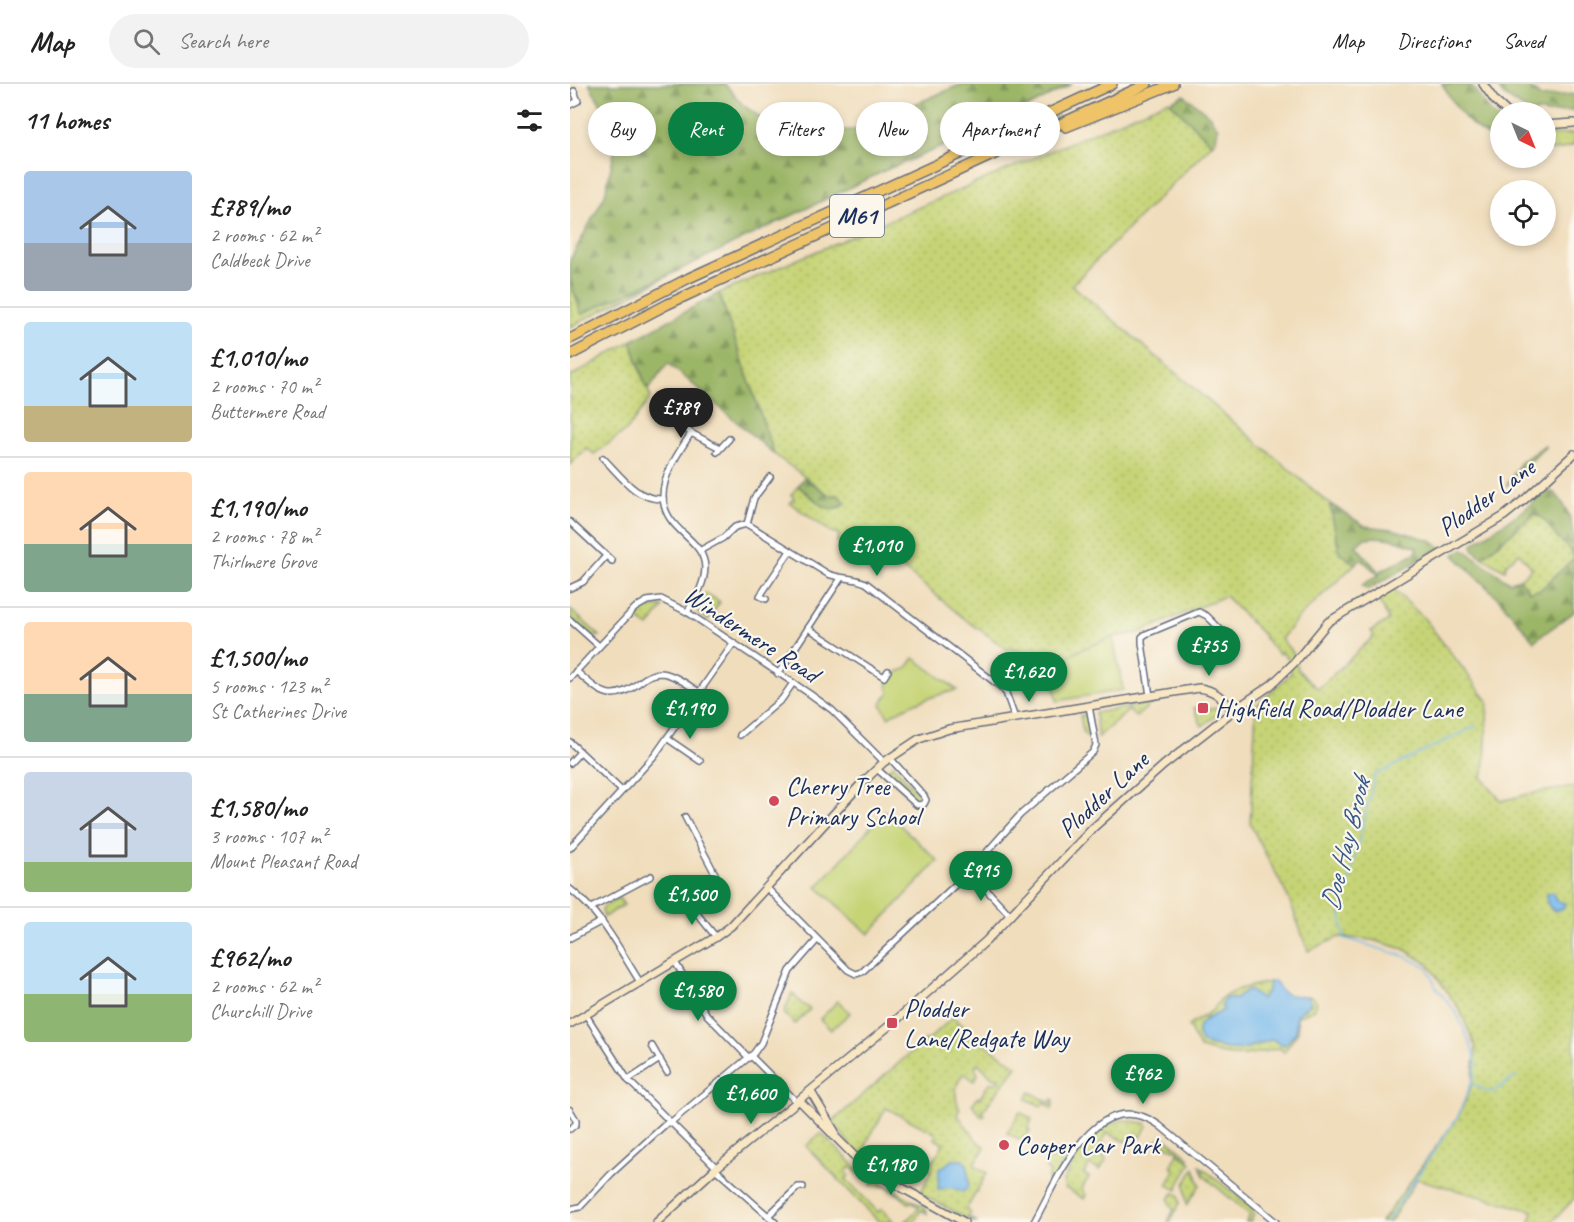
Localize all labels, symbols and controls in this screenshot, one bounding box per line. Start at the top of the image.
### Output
search box [109,14,529,68]
text: Map [30,24,73,59]
icon: search [130,25,163,58]
text: Search here [178,27,268,55]
text: Map [1332,28,1364,54]
text: Directions [1397,28,1470,54]
text: Saved [1503,28,1544,54]
chip: Buy [588,102,656,156]
chip: Rent [668,102,744,156]
chip: Filters [756,102,844,156]
chip: New [856,102,928,156]
chip: Apartment [940,102,1060,156]
north arrow [1490,102,1556,168]
map controls [1490,102,1556,246]
text: 11 homes [24,104,109,137]
icon: filters [513,104,546,137]
button: locate [1490,180,1556,246]
text: £789/mo [210,190,290,223]
icon: home [72,195,144,267]
road number: M61 [830,195,884,237]
text: 2 rooms · 62 m² [210,223,318,248]
text: Caldbeck Drive [210,248,309,273]
text: £1,010/mo [210,341,307,374]
icon: home [72,346,144,418]
text: 2 rooms · 70 m² [210,374,318,399]
pin: £789 [645,388,717,439]
text: £789 [663,395,699,420]
text: Buttermere Road [210,399,325,424]
street label: Plodder Lane [1431,450,1543,544]
text: £1,190/mo [210,491,307,524]
icon: home [72,496,144,568]
text: 2 rooms · 78 m² [210,524,318,549]
pin: £1,010 [828,526,926,577]
text: £1,010 [853,533,901,558]
text: Thirlmere Grove [210,549,317,574]
street label: Windermere Road [678,578,829,693]
pin: £755 [1173,626,1245,677]
text: £755 [1191,633,1227,658]
text: £1,500/mo [210,641,307,674]
icon: home [72,646,144,718]
pin: £1,620 [980,652,1078,703]
text: £1,620 [1004,659,1054,684]
text: 5 rooms · 123 m² [210,674,327,699]
pin: £1,190 [641,689,739,740]
place label: Highfield Road/Plodder Lane [1215,692,1465,725]
text: £1,190 [666,696,714,721]
text: St Catherines Drive [210,699,346,724]
marker: Highfield Road/Plodder Lane [1196,701,1210,715]
street label: Plodder Lane [1051,742,1158,845]
water label: Doe Hay Brook [1312,769,1379,914]
place label: Cherry Tree Primary School [786,770,924,833]
text: £1,580/mo [210,791,307,824]
marker: Cherry Tree Primary School [767,794,781,808]
icon: home [72,796,144,868]
text: 3 rooms · 107 m² [210,824,327,849]
text: Mount Pleasant Road [210,849,357,874]
pin: £915 [945,851,1017,902]
text: £915 [963,858,999,883]
pin: £1,500 [643,875,741,926]
text: £1,500 [668,882,716,907]
text: £962/mo [210,941,290,974]
icon: home [72,946,144,1018]
pin: £1,580 [649,971,747,1022]
text: 2 rooms · 62 m² [210,974,318,999]
text: £1,580 [674,978,722,1003]
place label: Plodder Lane/Redgate Way [904,992,1071,1055]
text: Churchill Drive [210,999,311,1024]
marker: Plodder Lane/Redgate Way [885,1016,899,1030]
pin: £962 [1107,1054,1179,1105]
text: £962 [1125,1061,1161,1086]
pin: £1,600 [702,1074,800,1125]
text: £1,600 [726,1081,776,1106]
place label: Cooper Car Park [1016,1129,1161,1162]
marker: Cooper Car Park [997,1138,1011,1152]
pin: £1,180 [842,1145,940,1196]
text: £1,180 [867,1152,915,1177]

